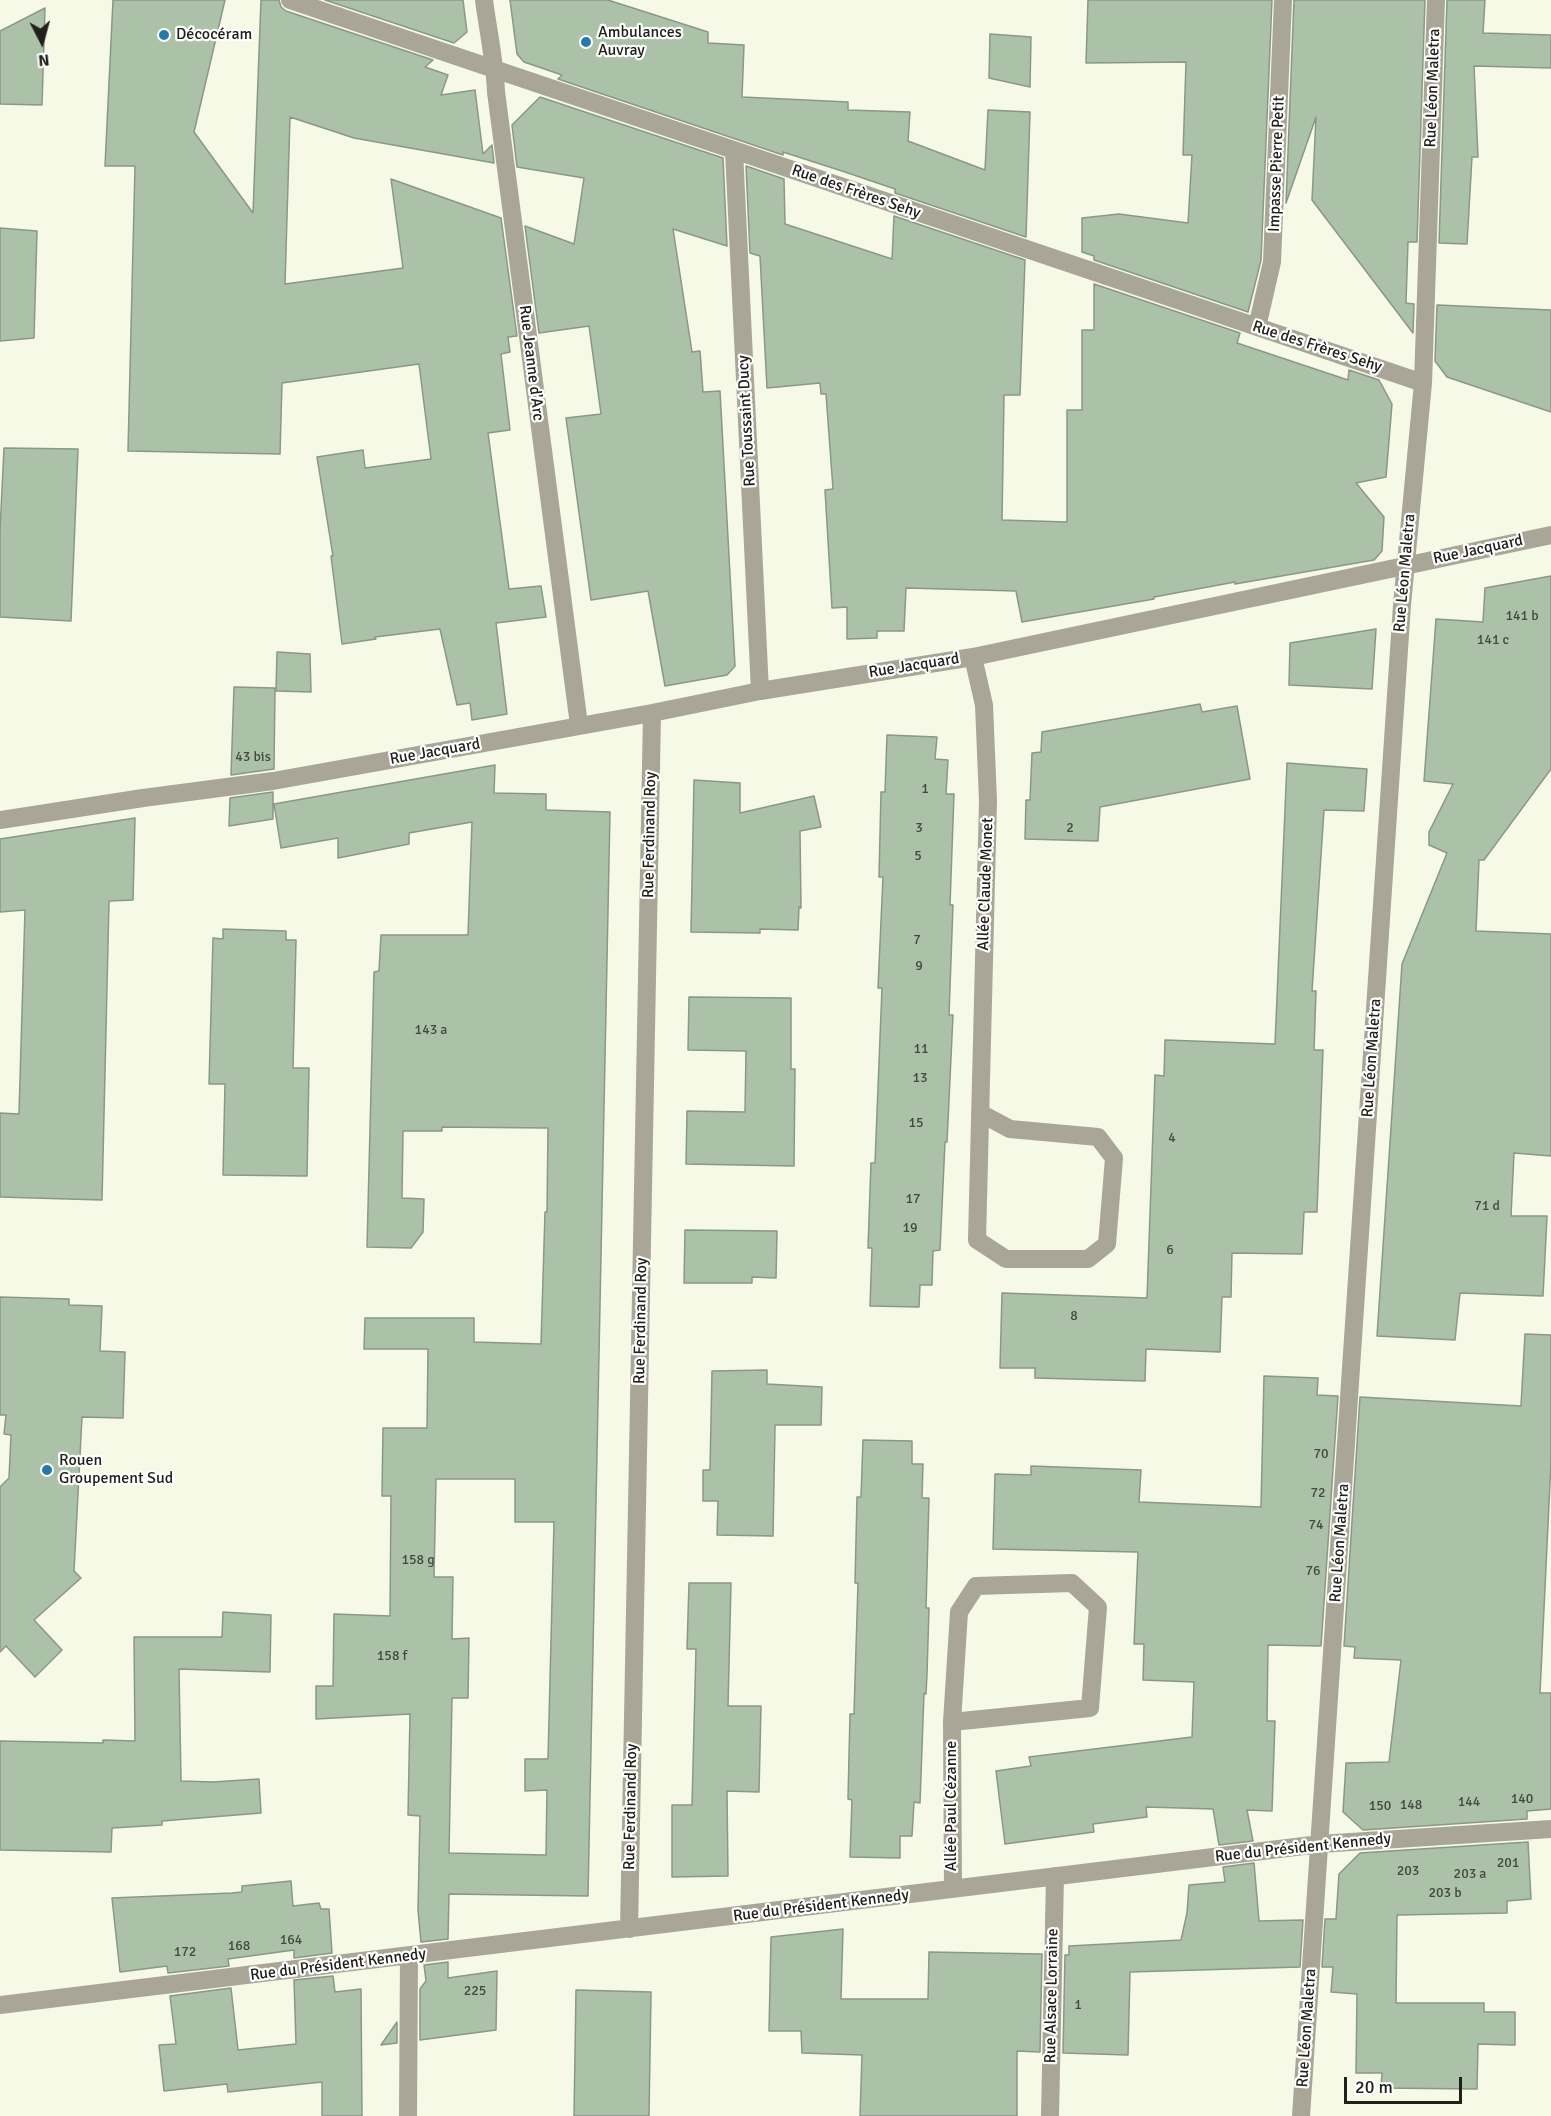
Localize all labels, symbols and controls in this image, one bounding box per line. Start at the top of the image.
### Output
north arrow [12,12,72,72]
place label: Ambulances Auvray [598,23,682,61]
place label: Décocéram [176,25,252,45]
marker: Décocéram [157,28,171,42]
street label: Rue Léon Maletra [1421,28,1445,148]
marker: Ambulances Auvray [579,35,593,49]
text: N [37,49,50,70]
street label: Impasse Pierre Petit [1265,96,1289,232]
street label: Rue des Frères Sehy [789,161,923,223]
street label: Rue Jeanne d'Arc [514,304,548,422]
street label: Rue des Frères Sehy [1250,317,1384,377]
street label: Rue Toussaint Ducy [734,355,760,487]
street label: Rue Léon Maletra [1390,513,1420,633]
street label: Rue Jacquard [1431,531,1525,569]
house number: 141 b [1505,608,1539,624]
house number: 141 c [1477,632,1509,648]
street label: Rue Jacquard [867,649,961,683]
street label: Rue Jacquard [388,735,482,769]
house number: 43 bis [235,749,271,765]
street label: Rue Ferdinand Roy [639,772,661,898]
house number: 1 [921,781,929,797]
street label: Allée Claude Monet [974,817,998,951]
house number: 3 [915,820,923,836]
house number: 2 [1066,820,1074,836]
house number: 5 [914,848,922,864]
house number: 7 [913,932,921,948]
house number: 9 [915,958,923,974]
street label: Rue Léon Maletra [1358,998,1386,1118]
house number: 143 a [415,1022,447,1038]
house number: 11 [913,1041,929,1057]
house number: 13 [912,1070,928,1086]
house number: 15 [908,1115,924,1131]
house number: 4 [1168,1130,1176,1146]
house number: 17 [905,1191,921,1207]
house number: 71 d [1474,1198,1500,1214]
house number: 19 [902,1220,918,1236]
house number: 6 [1166,1242,1174,1258]
street label: Rue Ferdinand Roy [630,1258,652,1384]
house number: 8 [1070,1308,1078,1324]
house number: 70 [1313,1446,1329,1462]
place label: Rouen Groupement Sud [59,1451,173,1489]
marker: Rouen Groupement Sud [40,1463,54,1477]
street label: Rue Léon Maletra [1326,1483,1354,1603]
house number: 72 [1310,1485,1326,1501]
house number: 74 [1308,1517,1324,1533]
house number: 158 g [401,1552,435,1568]
house number: 76 [1305,1563,1321,1579]
house number: 158 f [377,1648,407,1664]
street label: Allée Paul Cézanne [942,1741,962,1871]
street label: Rue Ferdinand Roy [620,1744,642,1870]
house number: 140 [1511,1791,1533,1807]
house number: 144 [1458,1794,1480,1810]
house number: 148 [1400,1797,1422,1813]
house number: 150 [1369,1798,1391,1814]
street label: Rue du Président Kennedy [1214,1829,1392,1867]
house number: 201 [1497,1855,1519,1871]
house number: 203 [1397,1863,1419,1879]
house number: 203 a [1454,1866,1486,1882]
house number: 203 b [1428,1885,1462,1901]
street label: Rue du Président Kennedy [732,1886,910,1926]
street label: Rue Alsace Lorraine [1041,1928,1063,2064]
house number: 164 [280,1932,302,1948]
house number: 168 [228,1938,250,1954]
house number: 172 [174,1944,196,1960]
street label: Rue du Président Kennedy [249,1945,427,1985]
street label: Rue Léon Maletra [1293,1968,1321,2088]
house number: 225 [464,1983,486,1999]
house number: 1 [1074,1997,1082,2013]
scale bar [1347,2065,1466,2103]
text: 20 m [1355,2076,1393,2098]

